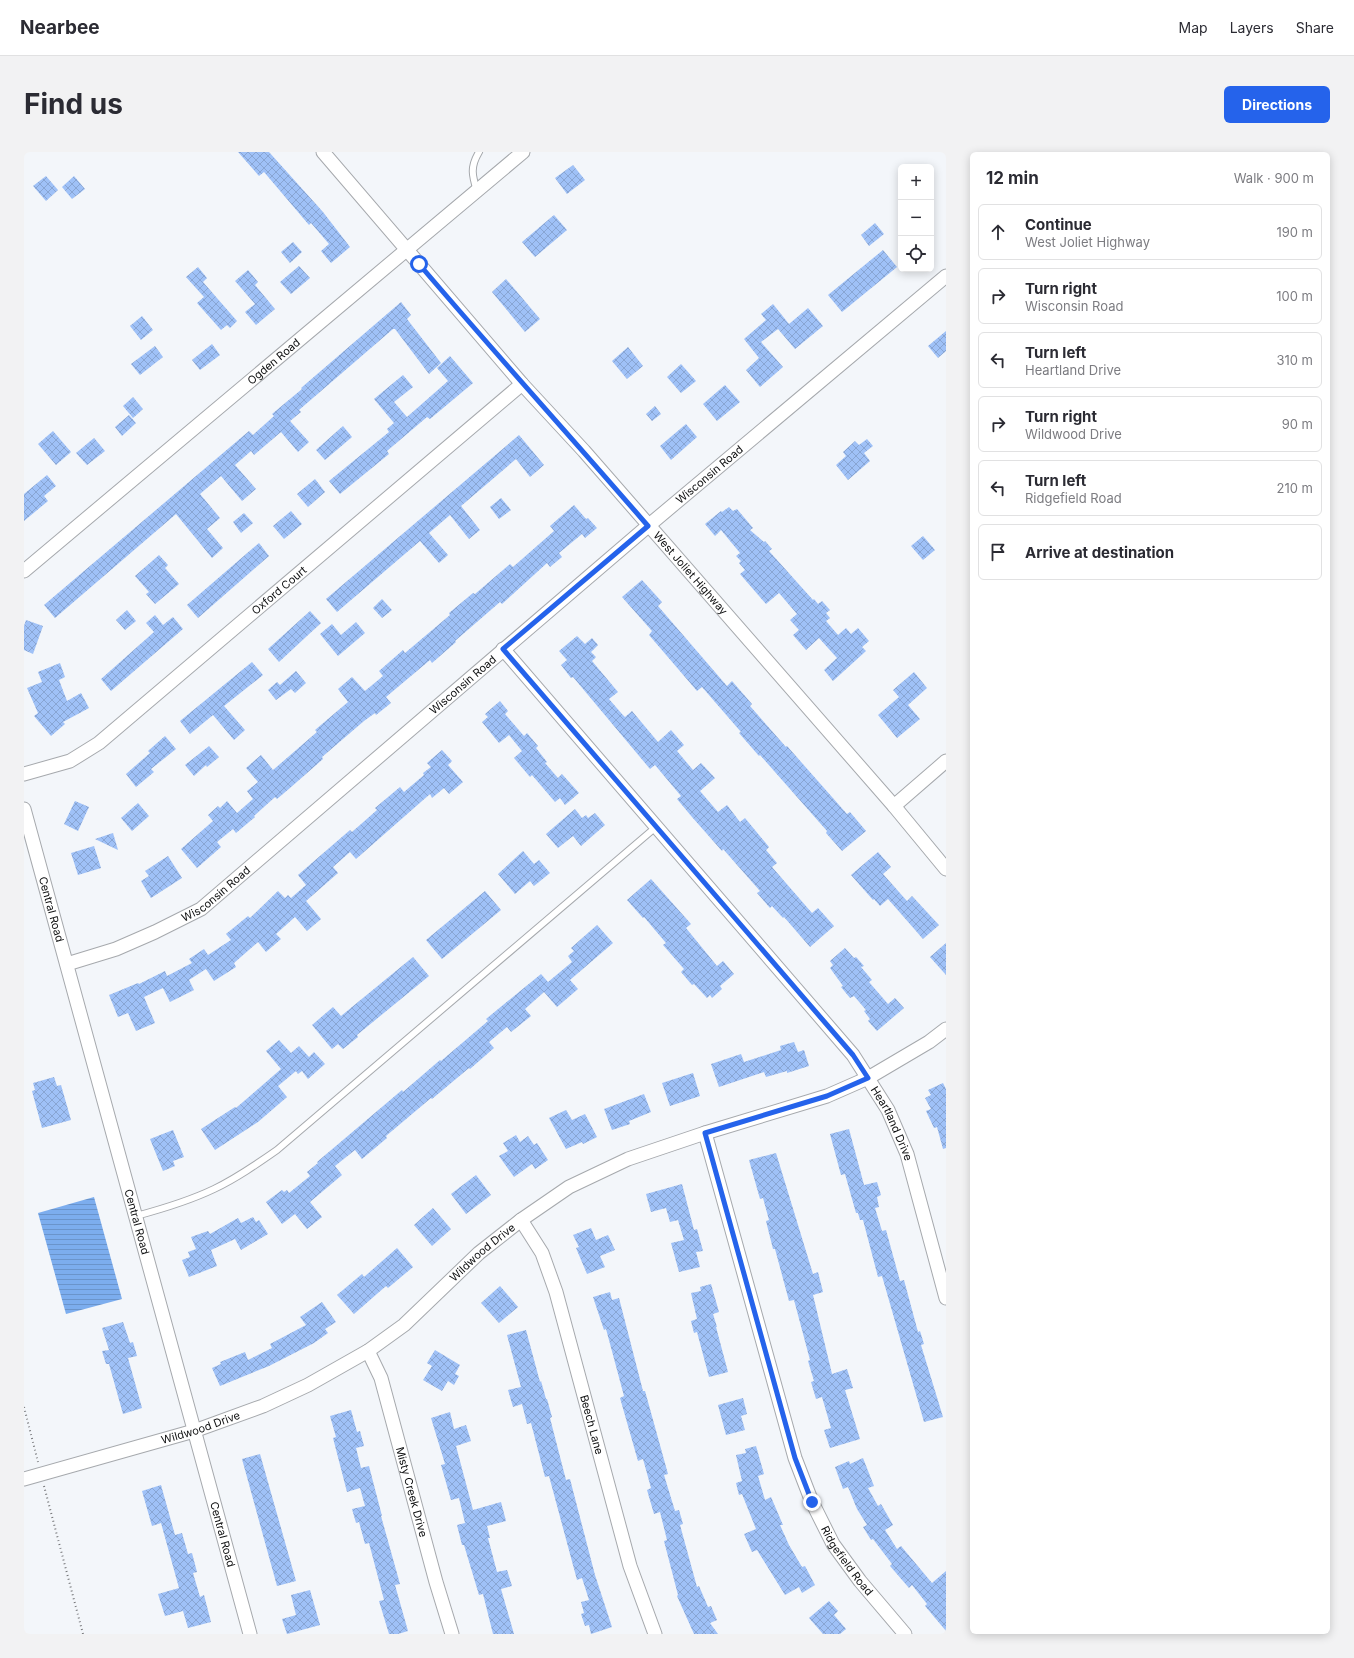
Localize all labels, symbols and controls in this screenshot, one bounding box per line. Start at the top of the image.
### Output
text: Nearbee [20,16,100,39]
text: Map [1179,19,1208,36]
text: Layers [1230,19,1274,36]
text: Share [1296,19,1334,36]
button: Directions [1224,86,1330,123]
text: Find us [24,87,123,121]
map controls [898,164,934,272]
button: + [898,164,934,200]
text: 12 min [986,168,1039,188]
text: Walk · 900 m [1234,170,1314,186]
button: − [898,200,934,236]
text: Continue [1025,215,1092,234]
icon: ahead [987,221,1009,243]
text: 190 m [1276,224,1313,240]
text: West Joliet Highway [1025,234,1150,250]
button: locate [898,236,934,272]
route start [410,255,428,273]
text: Turn right [1025,279,1097,298]
icon: right [987,285,1009,307]
text: 100 m [1276,288,1313,304]
text: Wisconsin Road [1025,298,1123,314]
street label: Ogden Road [244,335,303,387]
text: Turn left [1025,343,1086,362]
icon: left [987,349,1009,371]
text: 310 m [1276,352,1313,368]
text: Heartland Drive [1025,362,1121,378]
text: Turn right [1025,407,1097,426]
icon: right [987,413,1009,435]
text: 90 m [1282,416,1313,432]
text: Wildwood Drive [1025,426,1122,442]
street label: Wisconsin Road [673,442,746,507]
text: Turn left [1025,471,1086,490]
icon: left [987,477,1009,499]
text: 210 m [1277,480,1313,496]
text: Ridgefield Road [1025,490,1122,506]
street label: West Joliet Highway [650,529,731,618]
icon: arrive [987,541,1009,563]
text: Arrive at destination [1025,543,1174,562]
street label: Oxford Court [249,563,310,618]
street label: Wisconsin Road [427,652,499,717]
street label: Wisconsin Road [179,863,253,925]
street label: Central Road [36,875,67,944]
street label: Heartland Drive [868,1084,915,1162]
street label: Central Road [121,1188,153,1256]
street label: Wildwood Drive [447,1220,518,1284]
street label: Beech Lane [577,1393,607,1456]
street label: Wildwood Drive [160,1408,242,1447]
street label: Misty Creek Drive [393,1445,431,1539]
route end [803,1493,821,1511]
street label: Central Road [207,1500,238,1569]
street label: Ridgefield Road [818,1524,876,1598]

